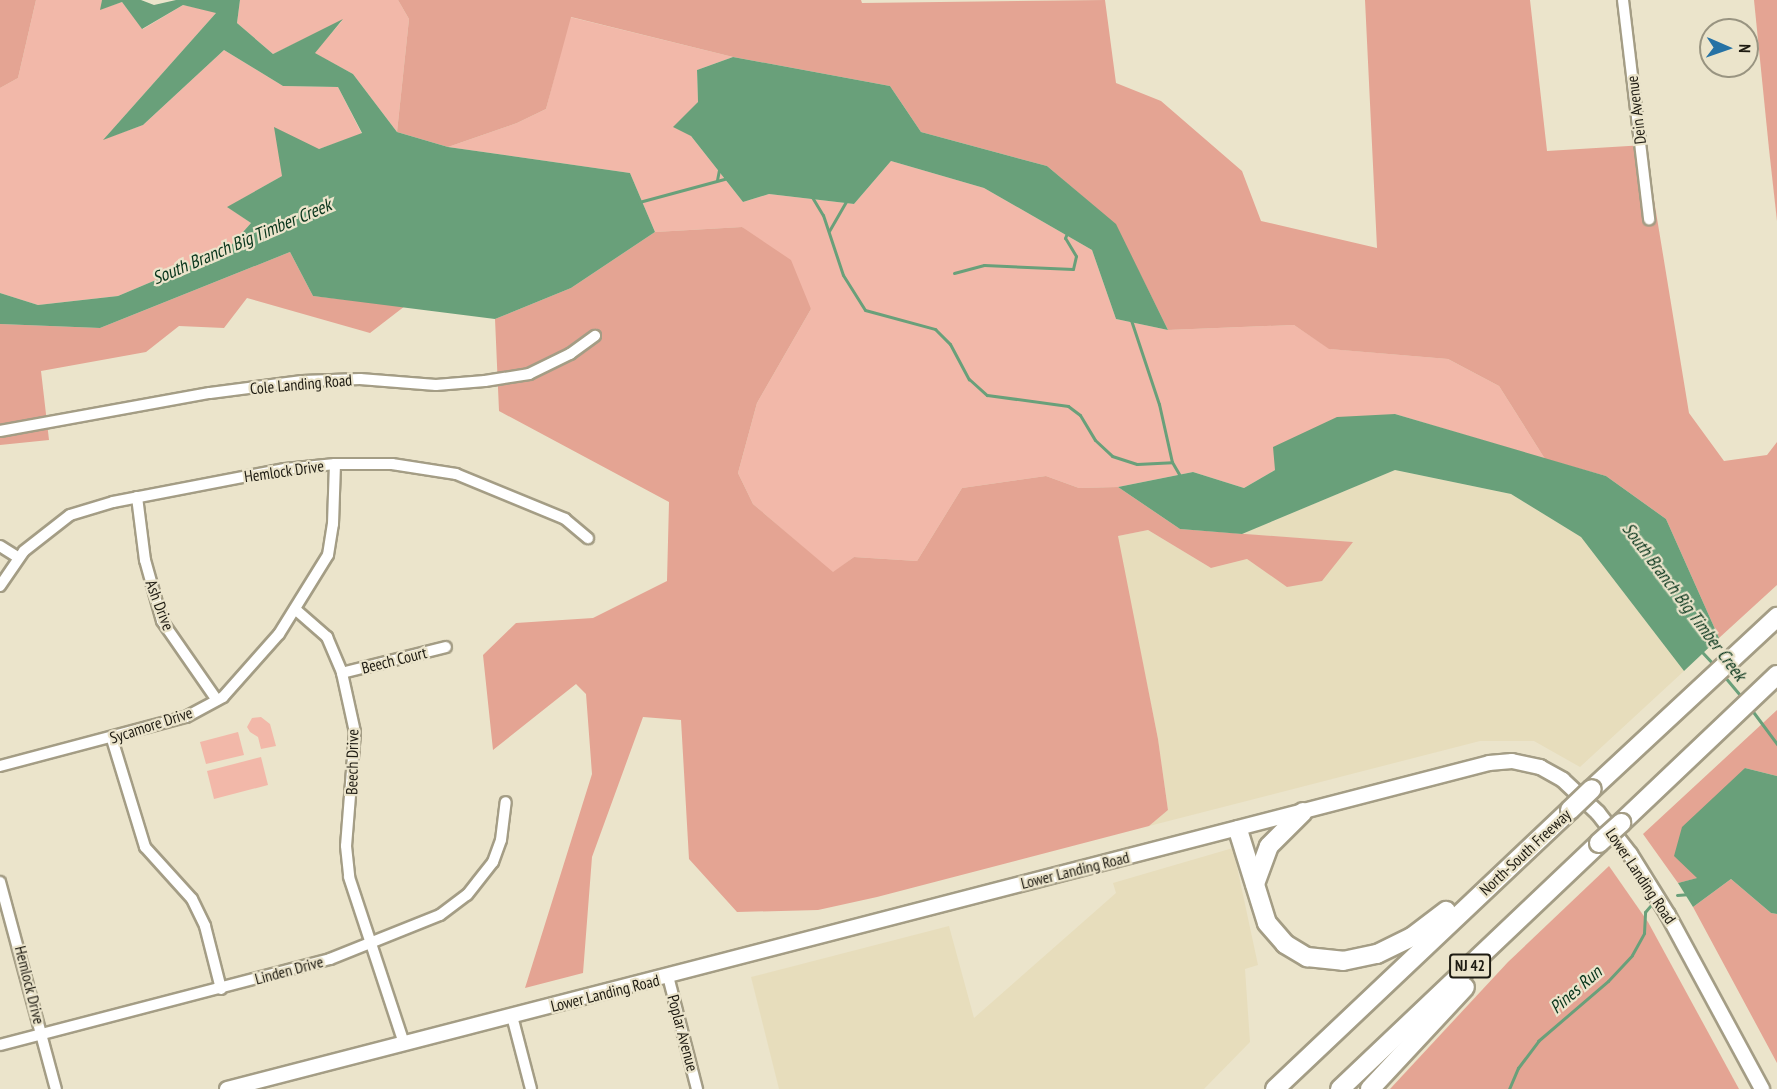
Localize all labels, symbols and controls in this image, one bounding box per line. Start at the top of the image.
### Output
north arrow [1699,18,1759,78]
text: N [1735,44,1755,53]
street label: Dein Avenue [1622,74,1650,146]
water label: South Branch Big Timber Creek [149,194,335,290]
street label: Cole Landing Road [249,370,353,398]
street label: Hemlock Drive [243,456,325,486]
water label: South Branch Big Timber Creek [1617,518,1751,686]
street label: Ash Drive [142,577,178,633]
street label: Beech Court [359,643,429,677]
street label: Sycamore Drive [107,703,195,747]
street label: Beech Drive [342,729,362,795]
street label: North-South Freeway [1475,805,1575,899]
street label: Lower Landing Road [1602,825,1680,927]
street label: Lower Landing Road [1019,847,1131,893]
street label: Hemlock Drive [11,944,49,1026]
street label: Linden Drive [253,952,325,988]
road number: NJ 42 [1449,954,1491,978]
water label: Pines Run [1546,962,1606,1018]
street label: Lower Landing Road [549,970,661,1016]
street label: Poplar Avenue [664,992,702,1074]

